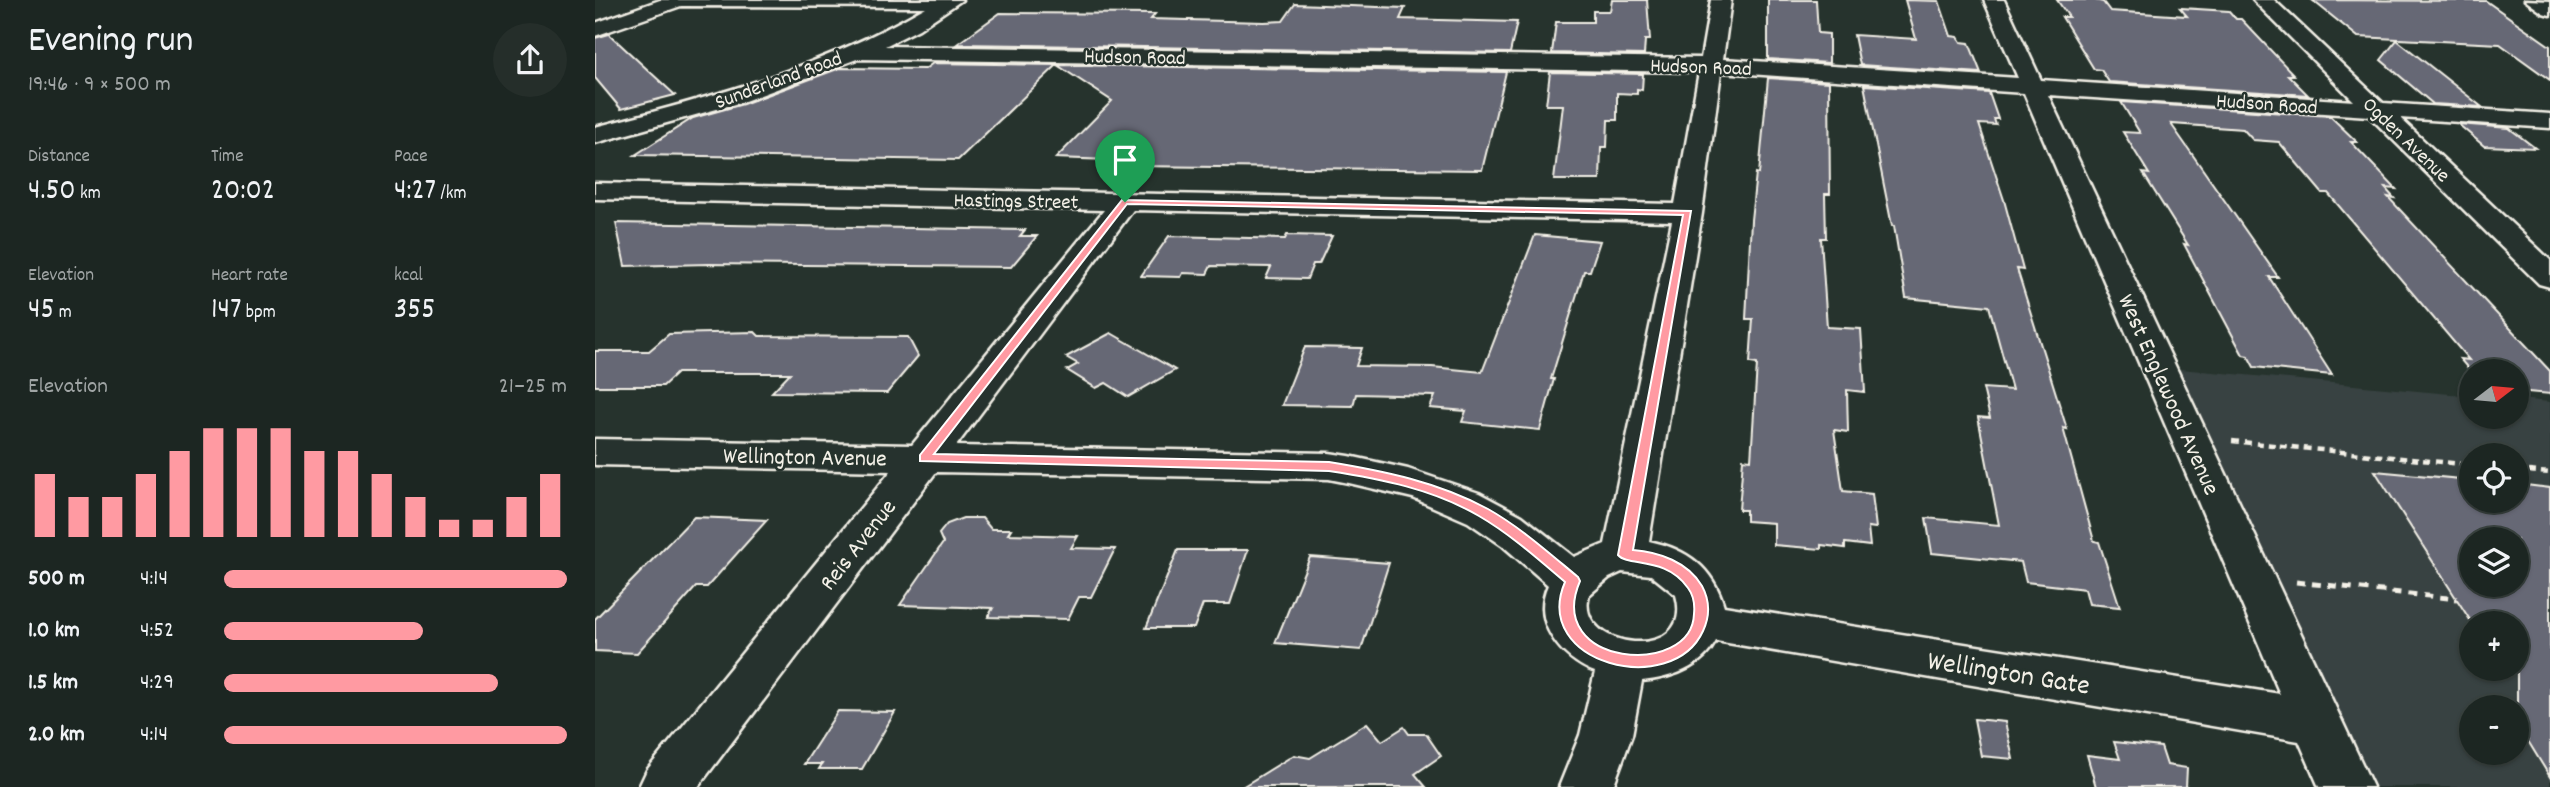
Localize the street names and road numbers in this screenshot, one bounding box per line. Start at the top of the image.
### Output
street label: Hudson Road [1084,43,1186,75]
street label: Sunderland Road [711,45,847,119]
street label: Hudson Road [1650,52,1752,86]
street label: Hudson Road [2215,87,2319,125]
street label: Ogden Avenue [2354,91,2456,191]
street label: Hastings Street [953,187,1079,219]
street label: West Englewood Avenue [2108,289,2227,501]
street label: Wellington Avenue [723,441,887,477]
street label: Reis Avenue [813,493,906,599]
street label: Wellington Gate [1924,643,2092,709]

